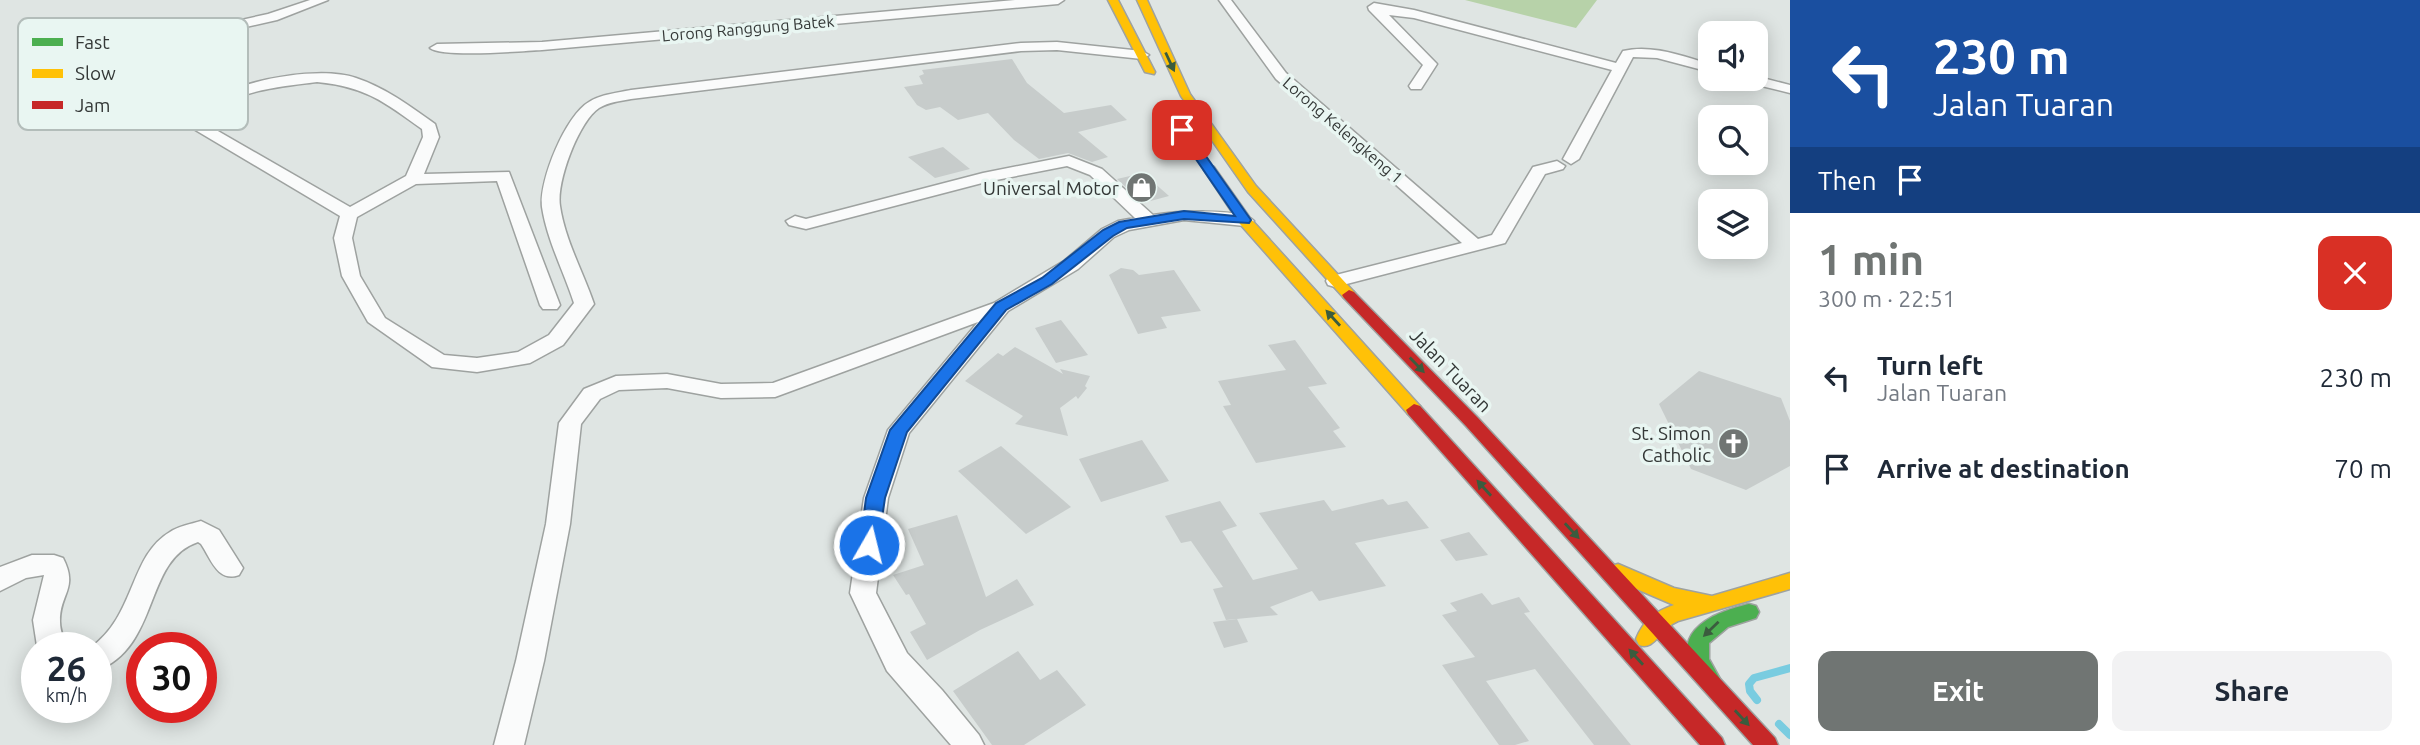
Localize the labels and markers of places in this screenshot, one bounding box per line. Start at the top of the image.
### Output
pin [1152,100,1212,160]
shop icon: Universal Motor [1125,171,1159,205]
place label: Universal Motor [983,177,1119,199]
place label: St. Simon Catholic [1631,422,1711,466]
church icon: St. Simon Catholic [1717,427,1751,461]

